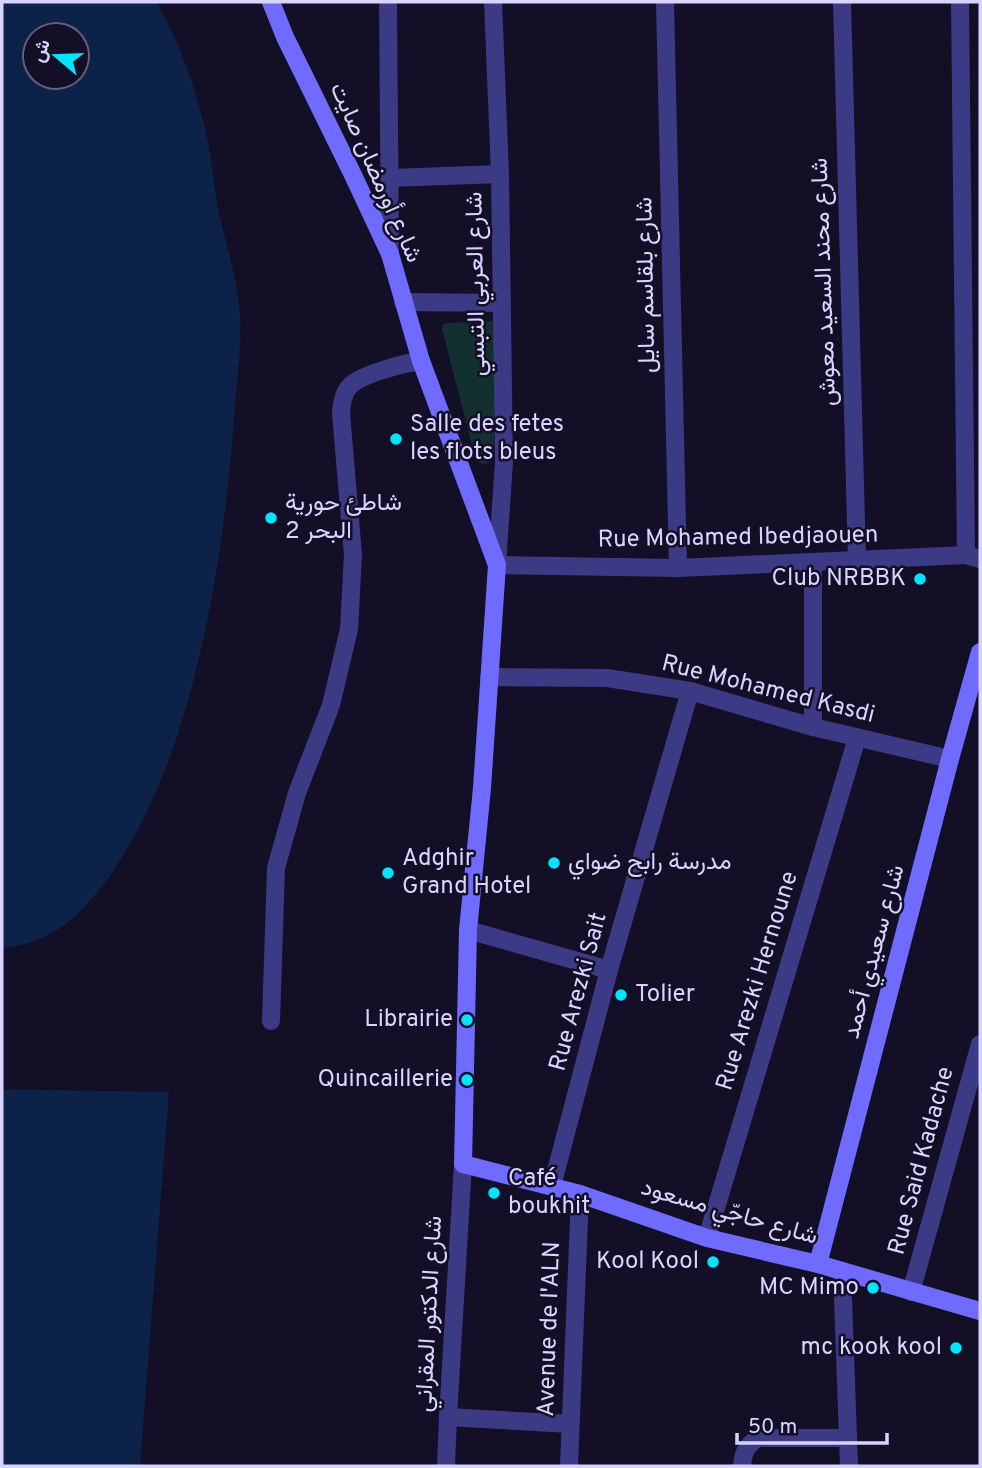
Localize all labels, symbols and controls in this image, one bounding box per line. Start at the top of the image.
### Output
north arrow [21,21,91,91]
text: ش [27,36,57,66]
street label: شارع أورمضان صايت [322,78,429,268]
street label: شارع محند السعيد معوش [806,157,844,407]
street label: شارع العربي التبسي [460,191,496,377]
street label: شارع بلقاسم سايل [630,197,664,373]
place label: Salle des fetes les flots bleus [410,410,564,468]
marker: Salle des fetes les flots bleus [388,431,404,447]
place label: شاطئ حورية البحر 2 [285,489,402,547]
marker: شاطئ حورية البحر 2 [263,510,279,526]
street label: Rue Mohamed Ibedjaouen [597,521,879,555]
place label: Club NRBBK [772,564,906,594]
marker: Club NRBBK [912,571,928,587]
street label: Rue Mohamed Kasdi [658,649,878,731]
place label: Adghir Grand Hotel [402,844,531,902]
place label: مدرسة رابح ضواي [568,848,732,880]
marker: مدرسة رابح ضواي [546,855,562,871]
street label: شارع سعيدي أحمد [836,862,915,1043]
marker: Adghir Grand Hotel [380,865,396,881]
street label: Rue Arezki Hernoune [710,868,806,1094]
street label: Rue Arezki Sait [543,909,615,1075]
place label: Tolier [635,980,695,1010]
marker: Tolier [613,987,629,1003]
place label: Librairie [364,1005,453,1035]
marker: Librairie [459,1012,475,1028]
street label: Rue Said Kadache [882,1064,962,1258]
place label: Quincaillerie [318,1065,453,1095]
marker: Quincaillerie [459,1072,475,1088]
place label: Café boukhit [508,1164,590,1222]
street label: شارع حاجّي مسعود [637,1173,821,1254]
marker: Café boukhit [486,1185,502,1201]
street label: شارع الدكتور المقراني [410,1215,452,1413]
street label: Avenue de l'ALN [532,1241,568,1417]
place label: Kool Kool [596,1247,699,1277]
marker: Kool Kool [705,1254,721,1270]
place label: MC Mimo [759,1273,859,1303]
marker: MC Mimo [865,1280,881,1296]
place label: mc kook kool [801,1333,942,1363]
marker: mc kook kool [948,1340,964,1356]
scale bar [737,1402,888,1446]
text: 50 m [748,1414,797,1441]

